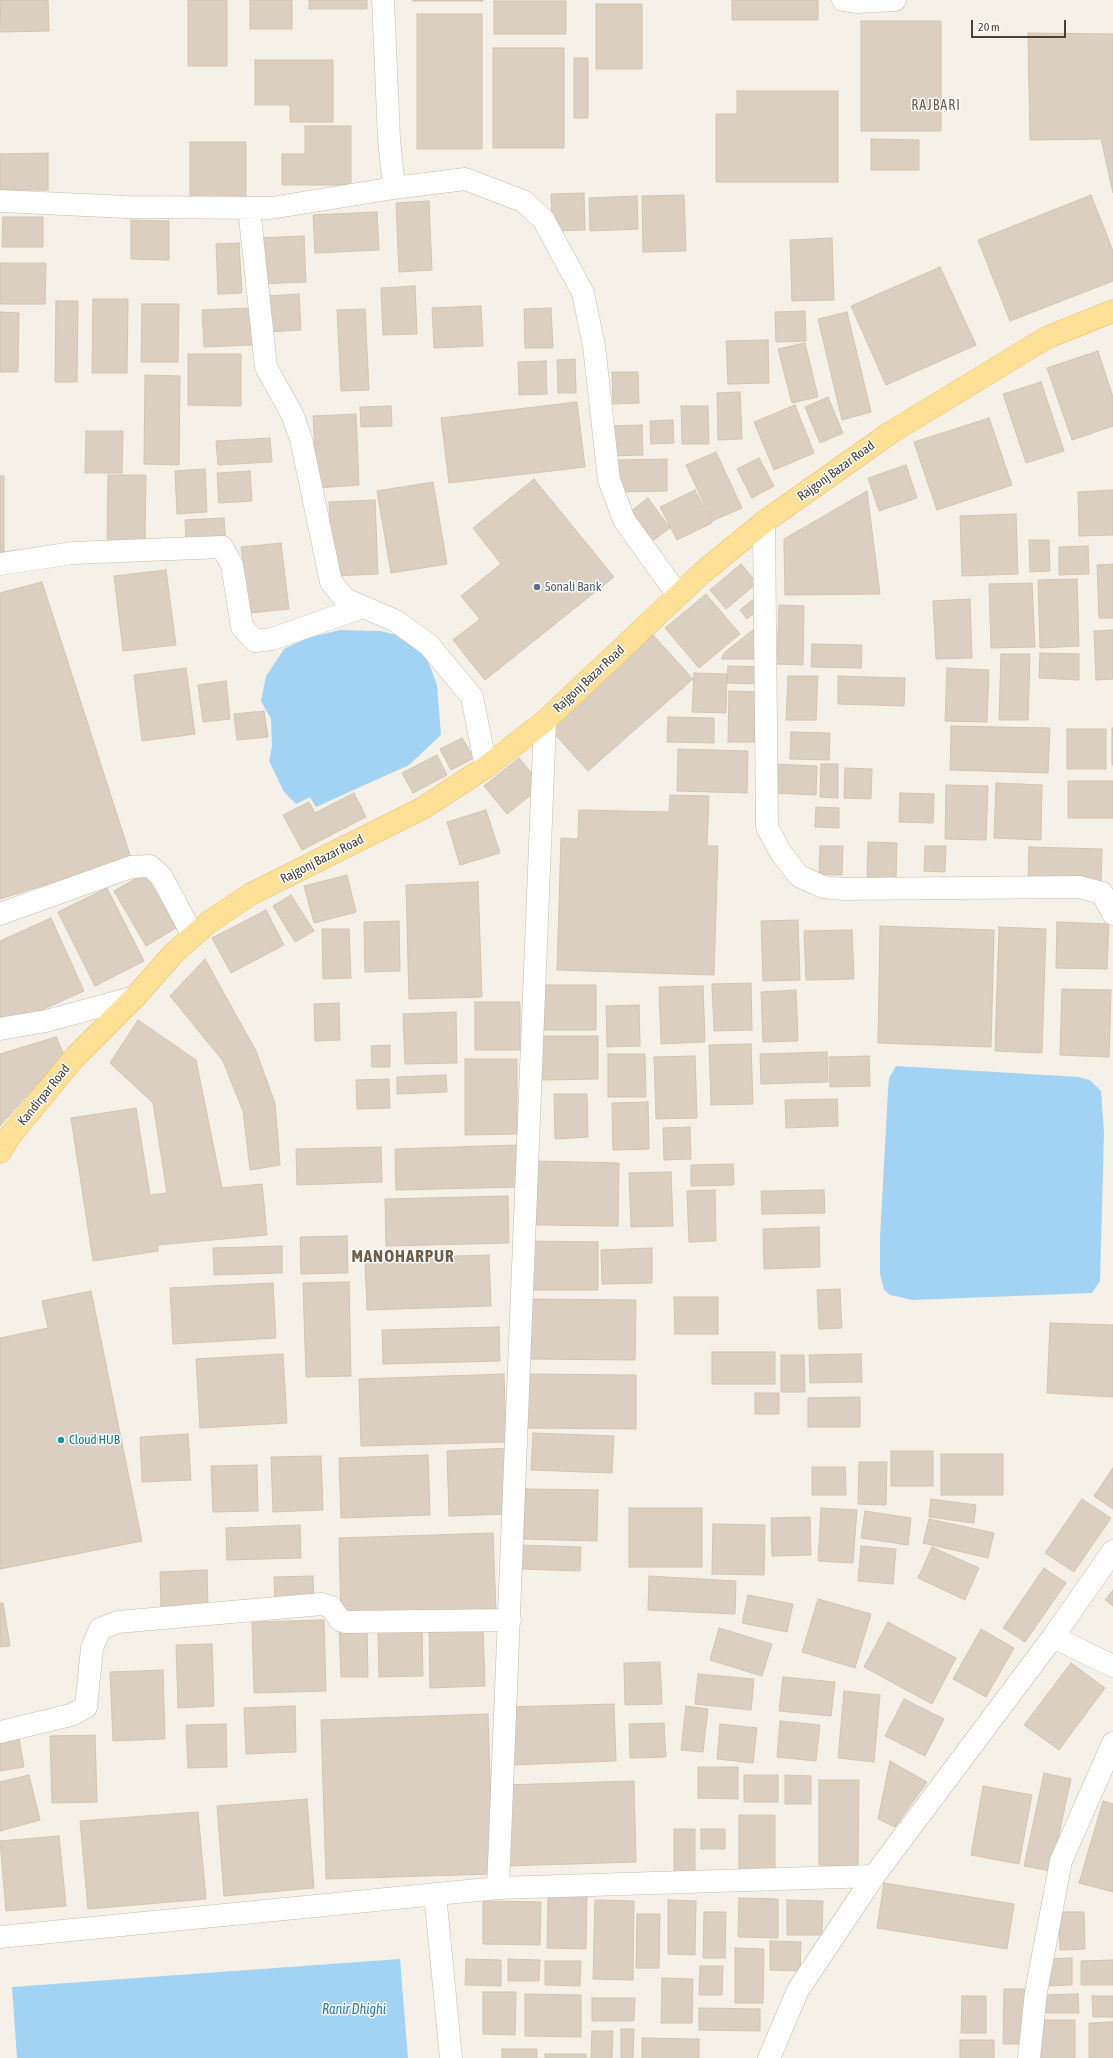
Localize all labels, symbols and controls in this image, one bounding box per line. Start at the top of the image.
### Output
scale bar [973,12,1068,38]
text: 20 m [978,20,1000,34]
district label: RAJBARI [911,98,961,114]
street label: Rajgonj Bazar Road [794,438,878,504]
place label: Sonali Bank [545,579,601,595]
marker: Sonali Bank [532,582,542,592]
street label: Rajgonj Bazar Road [550,642,628,716]
street label: Rajgonj Bazar Road [278,831,366,887]
street label: Kandirpar Road [15,1061,73,1129]
district label: MANOHARPUR [351,1247,455,1267]
place label: Cloud HUB [69,1432,120,1448]
marker: Cloud HUB [56,1435,66,1445]
water label: Ranir Dhighi [322,2002,386,2018]

